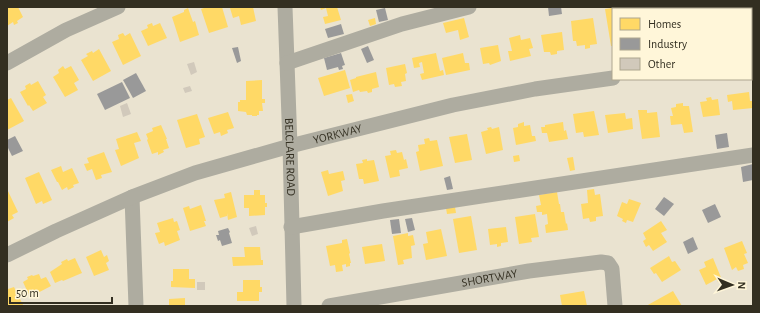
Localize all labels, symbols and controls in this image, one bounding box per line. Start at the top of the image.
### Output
legend [612,8,752,80]
text: Homes [648,18,681,30]
text: Industry [648,38,687,51]
text: Other [648,58,675,70]
street label: BELCLARE ROAD [283,118,297,196]
street label: YORKWAY [312,122,364,146]
north arrow [712,265,752,305]
street label: SHORTWAY [461,267,519,289]
scale bar [10,279,112,305]
text: N [736,281,747,289]
text: 50 m [16,287,39,299]

